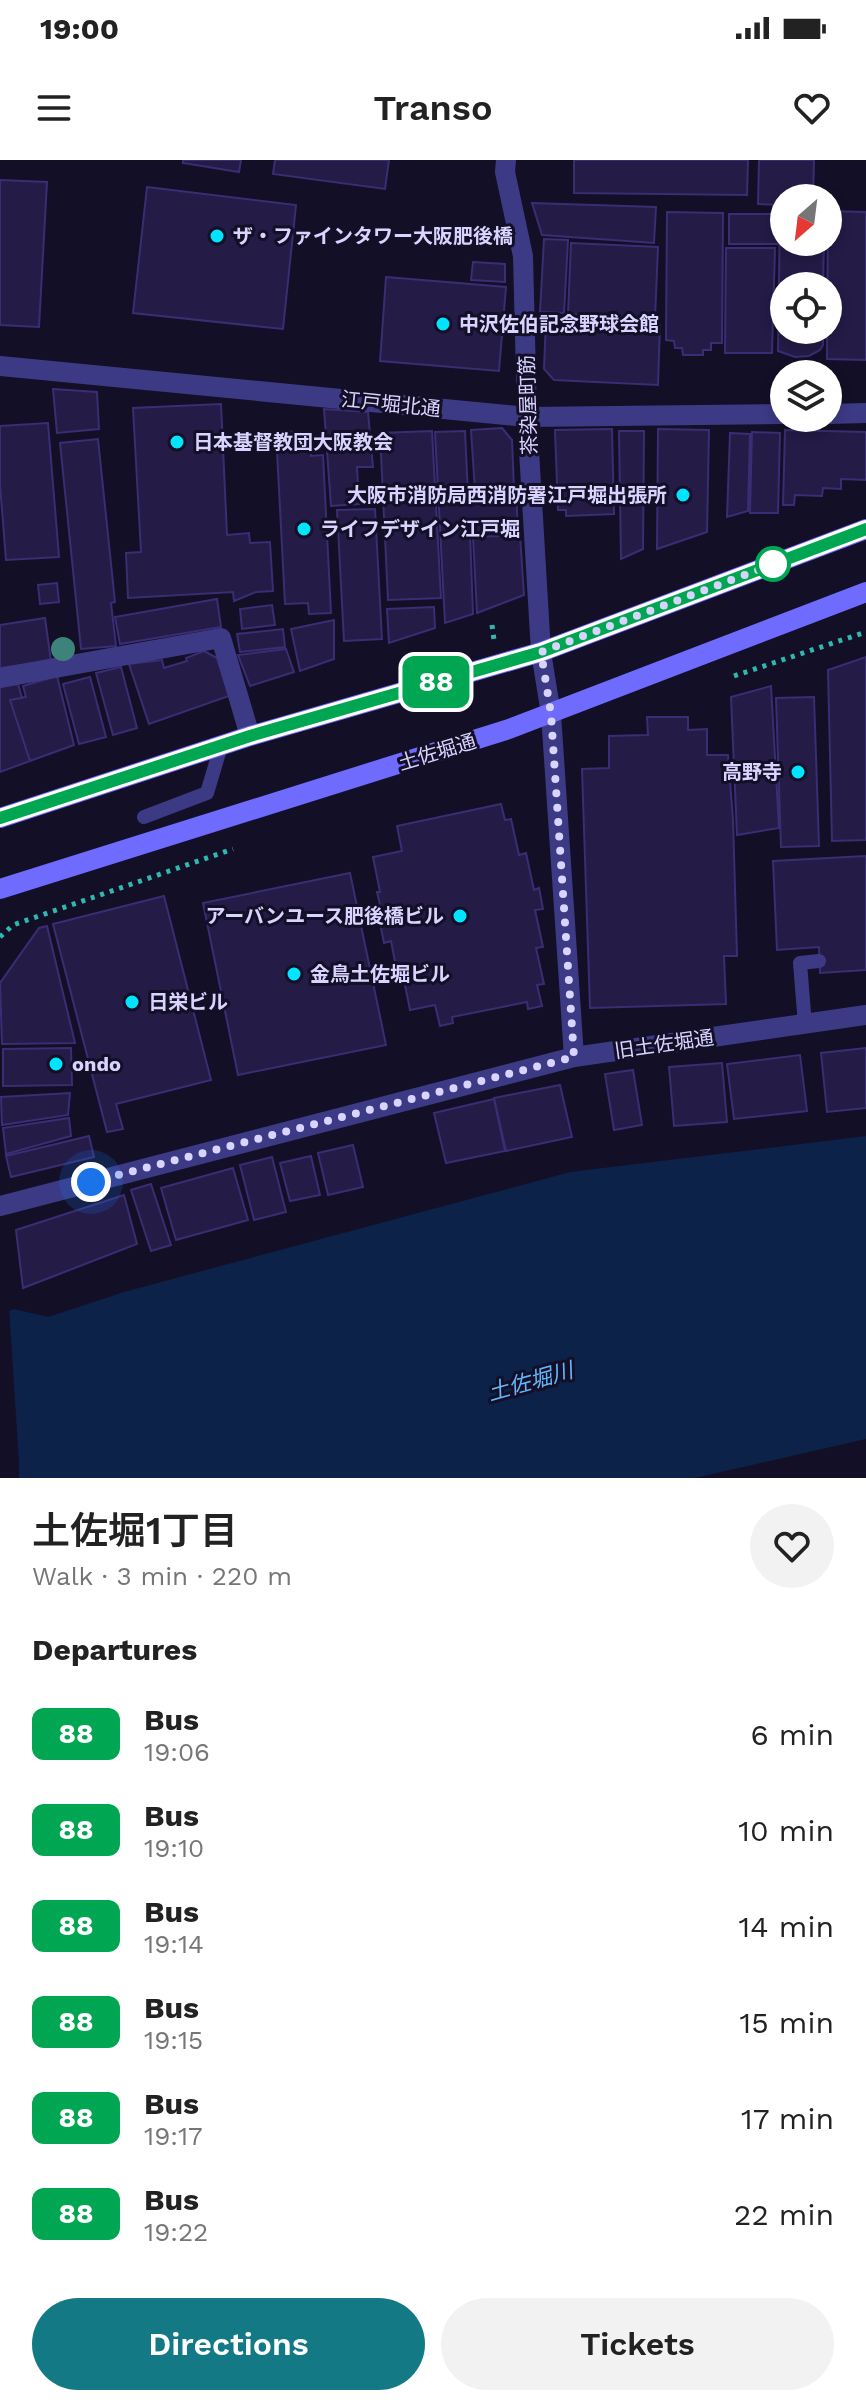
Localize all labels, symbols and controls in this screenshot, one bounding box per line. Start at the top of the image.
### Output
text: 19:00 [40,11,119,46]
icon: menu [32,86,76,130]
icon: heart [790,86,834,130]
text: Transo [374,87,492,129]
north arrow [770,184,842,256]
map controls [770,184,842,432]
place label: ザ・ファインタワー大阪肥後橋 [233,224,513,248]
marker: ザ・ファインタワー大阪肥後橋 [208,227,226,245]
button: locate [770,272,842,344]
place label: 中沢佐伯記念野球会館 [459,312,659,336]
marker: 中沢佐伯記念野球会館 [434,315,452,333]
street label: 茶染屋町筋 [514,355,542,455]
button: layers [770,360,842,432]
street label: 江戸堀北通 [340,387,442,421]
place label: 日本基督教団大阪教会 [193,430,393,454]
marker: 日本基督教団大阪教会 [168,433,186,451]
place label: 大阪市消防局西消防署江戸堀出張所 [347,483,667,507]
marker: 大阪市消防局西消防署江戸堀出張所 [674,486,692,504]
place label: ライフデザイン江戸堀 [320,517,520,541]
marker: ライフデザイン江戸堀 [295,520,313,538]
unlabelled marker [756,547,790,581]
line badge: 88 [400,656,472,708]
text: 88 [418,665,454,698]
street label: 土佐堀通 [395,729,479,775]
place label: 高野寺 [722,760,782,784]
marker: 高野寺 [789,763,807,781]
place label: アーバンユース肥後橋ビル [205,904,444,928]
marker: アーバンユース肥後橋ビル [451,907,469,925]
place label: 金鳥土佐堀ビル [310,962,450,986]
marker: 金鳥土佐堀ビル [285,965,303,983]
place label: 日栄ビル [148,990,228,1014]
marker: 日栄ビル [123,993,141,1011]
street label: 旧土佐堀通 [613,1025,715,1063]
place label: ondo [72,1052,121,1076]
marker: ondo [47,1055,65,1073]
your location [71,1162,111,1202]
water label: 土佐堀川 [484,1357,578,1406]
button: heart [750,1504,834,1588]
text: 土佐堀1丁目 [32,1509,238,1553]
text: Walk · 3 min · 220 m [32,1561,292,1591]
text: Departures [32,1632,197,1667]
text: Bus [144,1702,199,1737]
text: 88 [58,1717,94,1750]
text: 6 min [750,1717,834,1752]
text: 19:06 [144,1737,210,1767]
text: Bus [144,1798,199,1833]
text: 88 [58,1813,94,1846]
text: 10 min [738,1813,834,1848]
text: 19:10 [144,1833,204,1863]
text: Bus [144,1894,199,1929]
text: 88 [58,1909,94,1942]
text: 14 min [739,1909,834,1944]
text: 19:14 [144,1929,204,1959]
text: Bus [144,1990,199,2025]
text: 88 [58,2005,94,2038]
text: 15 min [739,2005,834,2040]
text: 19:15 [144,2025,203,2055]
text: Bus [144,2086,199,2121]
text: 88 [58,2101,94,2134]
text: 17 min [741,2101,834,2136]
text: 19:17 [144,2121,203,2151]
text: Bus [144,2182,199,2217]
text: 88 [58,2197,94,2230]
text: 22 min [734,2197,834,2232]
text: 19:22 [144,2217,208,2247]
button: Directions [32,2298,425,2390]
button: Tickets [441,2298,834,2390]

